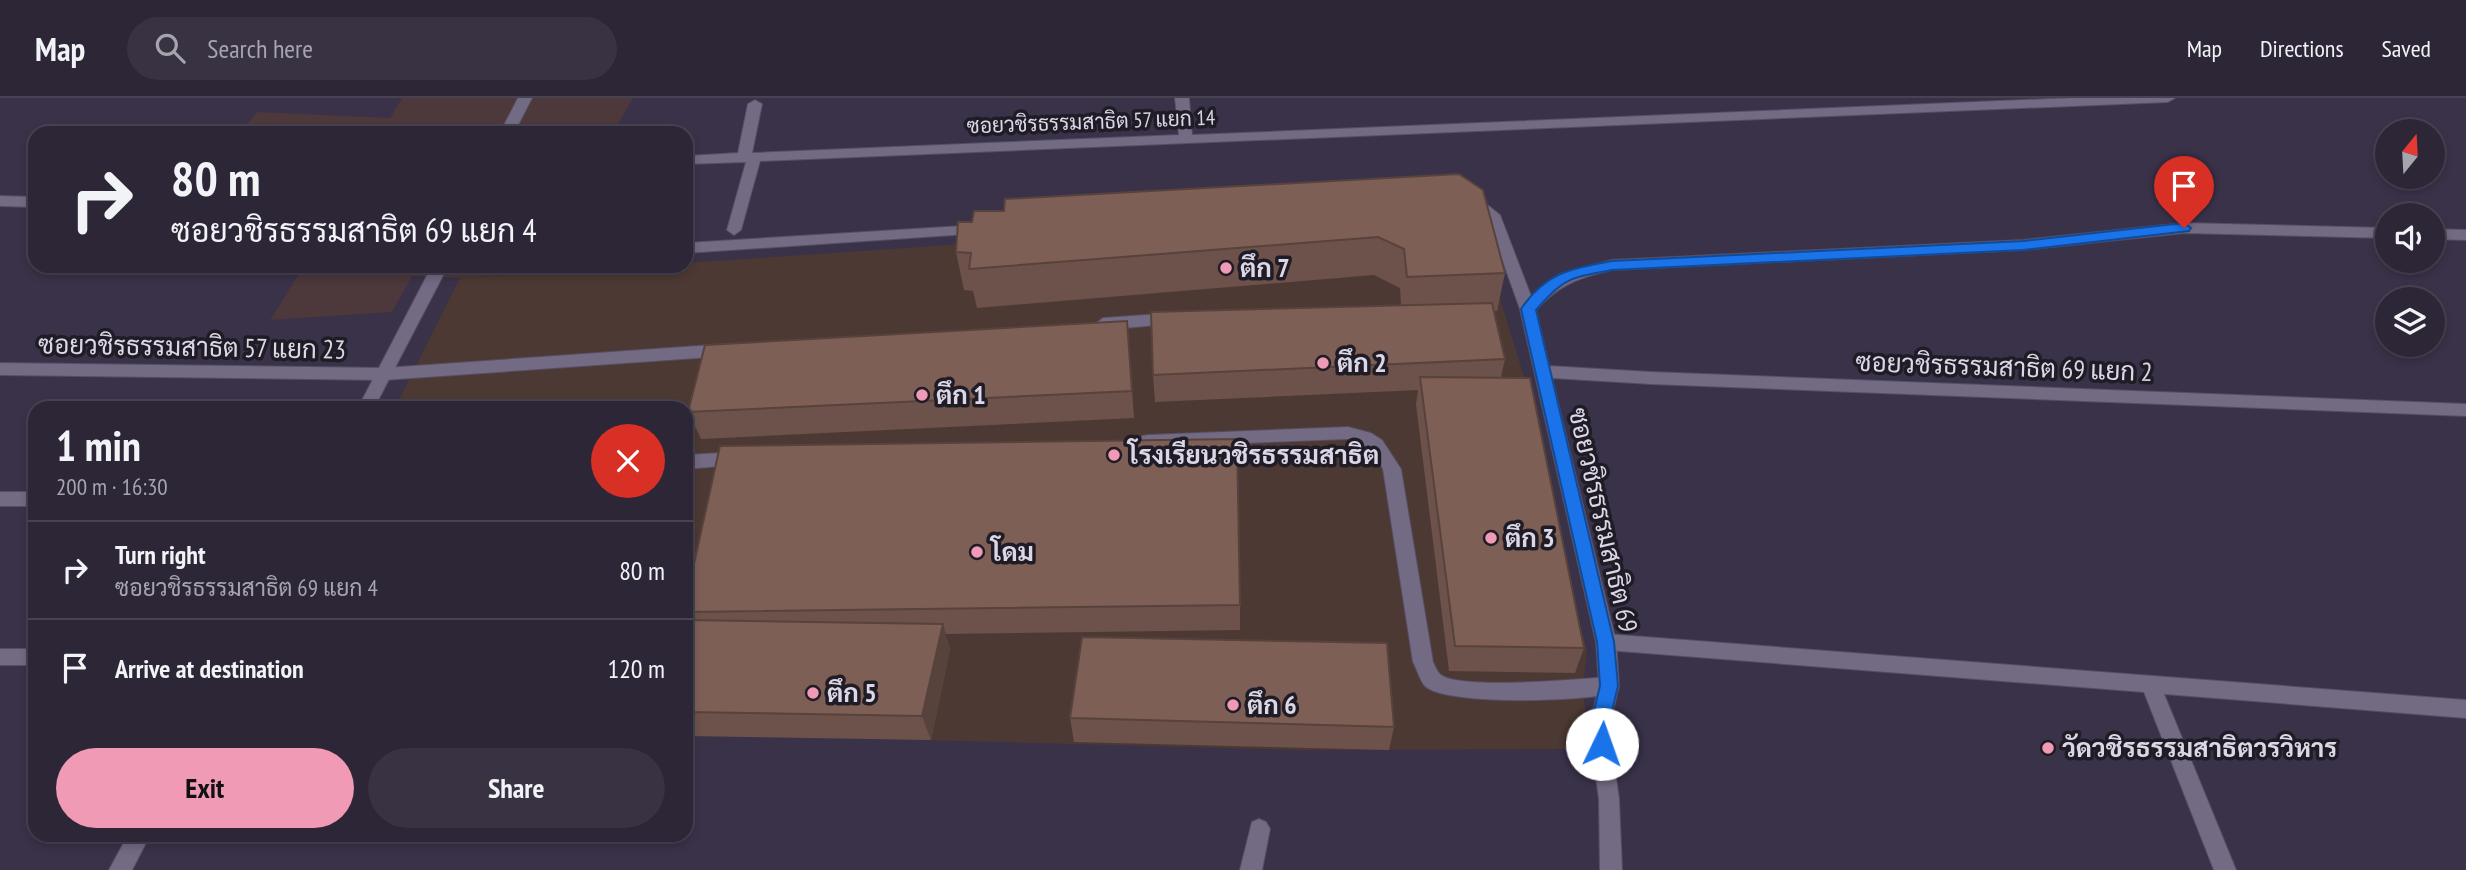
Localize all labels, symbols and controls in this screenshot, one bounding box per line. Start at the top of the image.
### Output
search box [127,17,617,80]
text: Map [35,27,85,70]
icon: search [151,29,189,67]
text: Search here [207,32,313,65]
text: Map [2187,33,2222,64]
text: Directions [2260,33,2344,64]
text: Saved [2382,33,2431,64]
street label: ซอยวชิรธรรมสาธิต 57 แยก 14 [966,104,1216,139]
north arrow [2375,119,2445,189]
map controls [2375,119,2445,357]
text: 80 m [171,146,260,210]
icon: right [56,154,147,245]
pin [2154,156,2214,228]
icon: arrive [2165,167,2203,205]
button: sound [2375,203,2445,273]
text: ซอยวชิรธรรมสาธิต 69 แยก 4 [171,209,537,251]
place label: ตึก 7 [1240,251,1290,284]
marker: ตึก 7 [1218,260,1234,276]
button: layers [2375,287,2445,357]
street label: ซอยวชิรธรรมสาธิต 57 แยก 23 [38,327,346,366]
street label: ซอยวชิรธรรมสาธิต 69 แยก 2 [1855,345,2153,388]
place label: ตึก 2 [1337,346,1387,379]
marker: ตึก 2 [1315,355,1331,371]
place label: ตึก 1 [936,378,986,411]
marker: ตึก 1 [914,387,930,403]
street label: ซอยวชิรธรรมสาธิต 69 [1562,404,1645,635]
text: 1 min [56,418,141,473]
button: close [591,424,665,498]
place label: โรงเรียนวชิรธรรมสาธิต [1126,438,1379,471]
marker: โรงเรียนวชิรธรรมสาธิต [1106,447,1122,463]
text: 200 m · 16:30 [56,472,168,501]
place label: ตึก 3 [1505,521,1555,554]
marker: ตึก 3 [1483,530,1499,546]
place label: โดม [989,535,1034,568]
text: Turn right [115,538,206,571]
marker: โดม [969,544,985,560]
icon: right [56,551,94,589]
text: 80 m [619,554,665,587]
text: ซอยวชิรธรรมสาธิต 69 แยก 4 [115,573,378,602]
icon: arrive [56,649,94,687]
text: Arrive at destination [115,652,304,685]
text: 120 m [607,652,665,685]
place label: ตึก 5 [827,676,877,709]
marker: ตึก 5 [805,685,821,701]
place label: ตึก 6 [1247,688,1297,721]
marker: ตึก 6 [1225,697,1241,713]
position arrow [1565,707,1639,781]
place label: วัดวชิรธรรมสาธิตวรวิหาร [2062,731,2337,764]
marker: วัดวชิรธรรมสาธิตวรวิหาร [2040,740,2056,756]
button: Exit [56,748,354,828]
button: Share [368,748,665,828]

